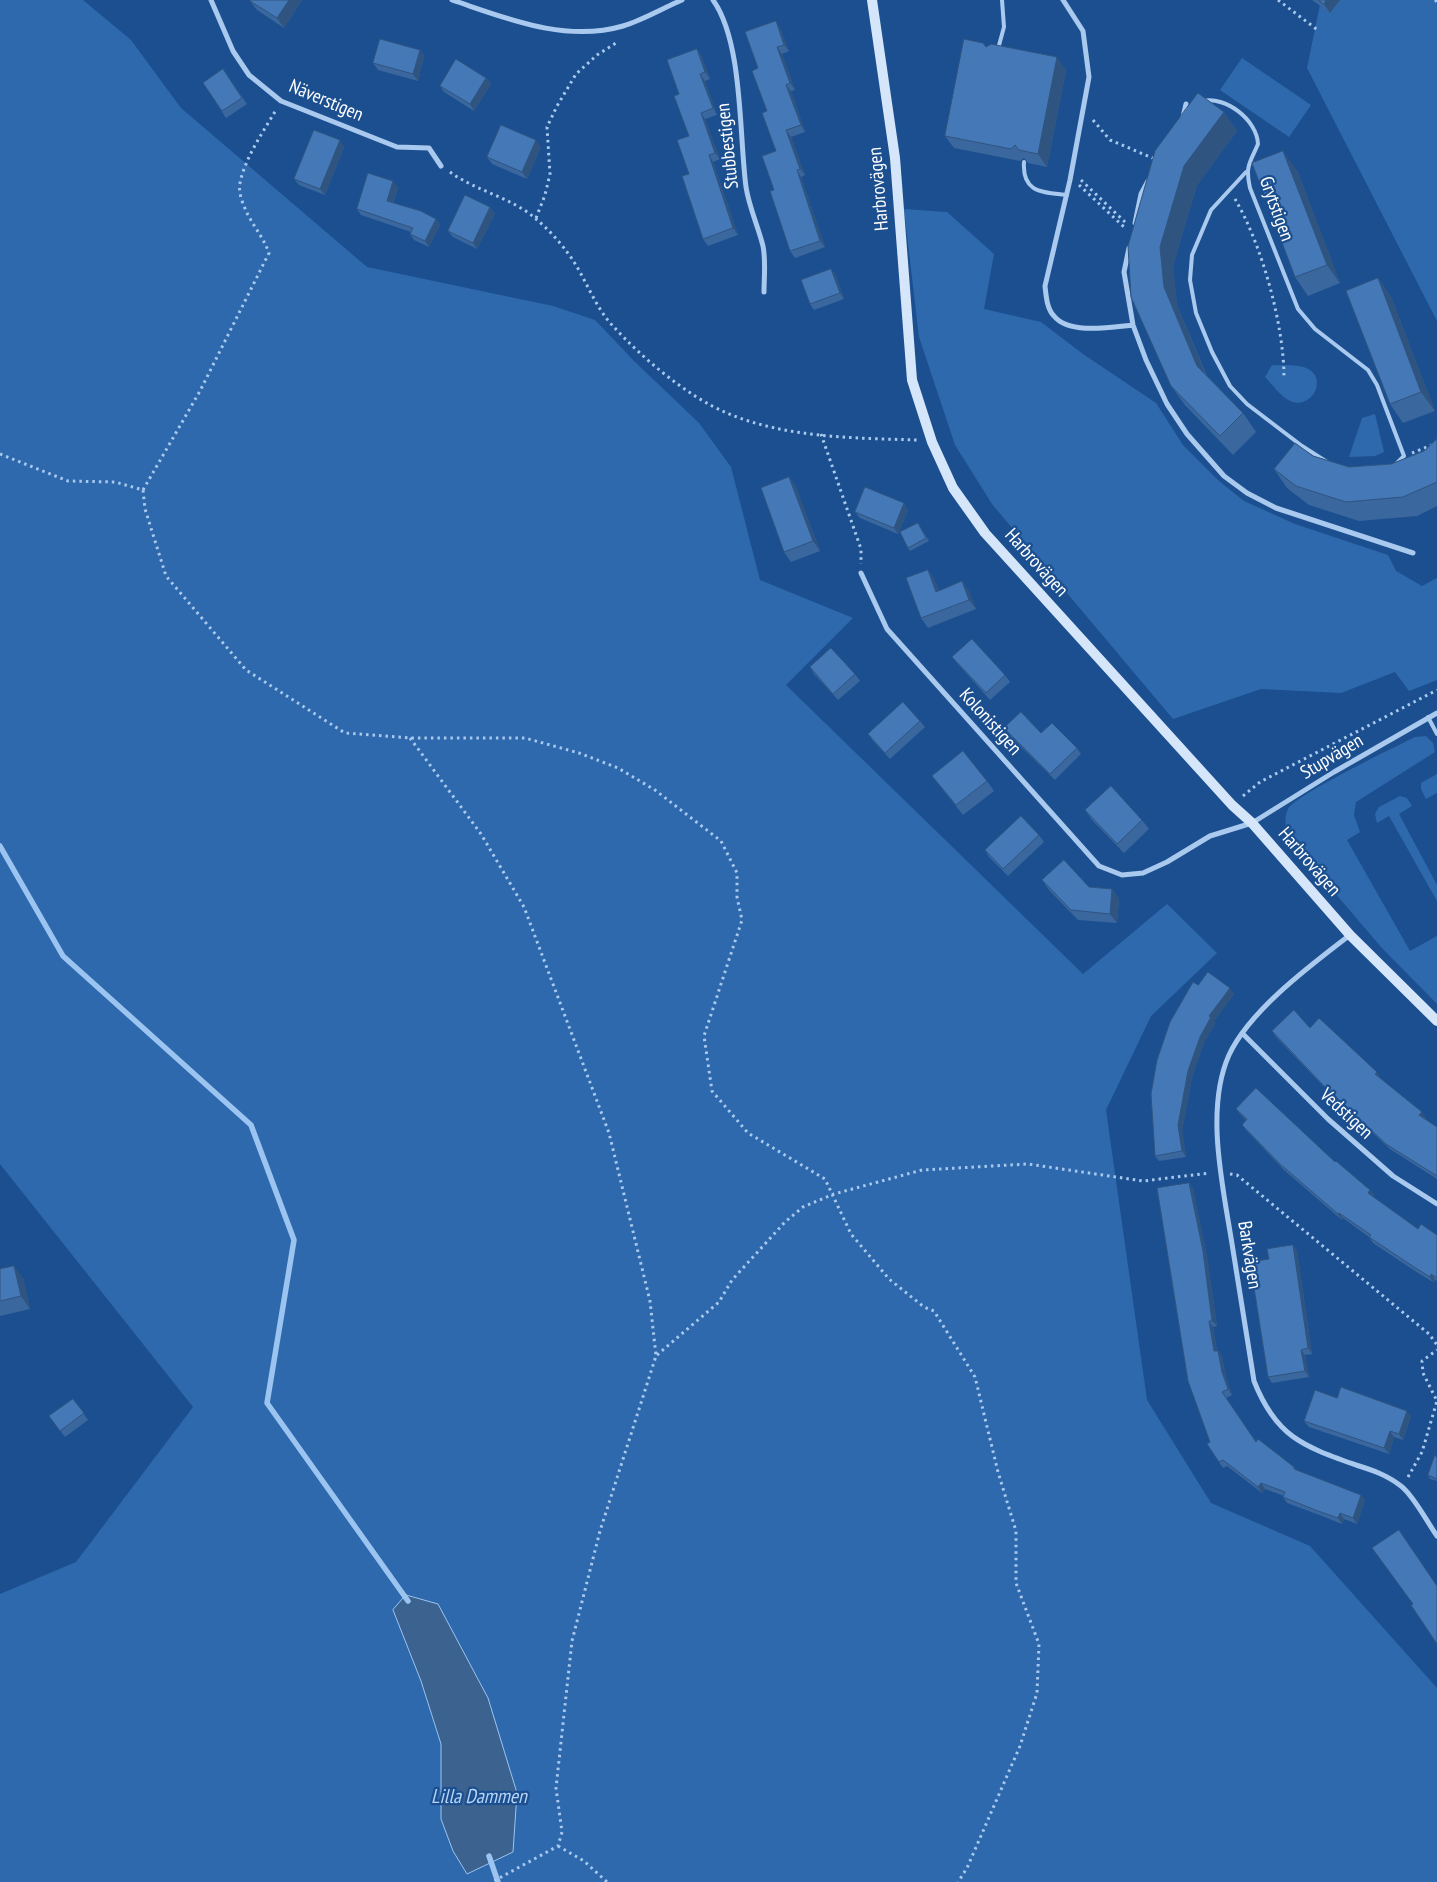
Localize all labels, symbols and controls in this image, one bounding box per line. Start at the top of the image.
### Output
street label: Näverstigen [285,75,367,127]
street label: Stubbestigen [712,102,744,190]
street label: Harbrovägen [864,146,894,232]
street label: Grytstigen [1254,174,1298,244]
street label: Harbrovägen [999,524,1073,602]
street label: Kolonistigen [954,684,1026,760]
street label: Stupvägen [1297,729,1367,785]
street label: Harbrovägen [1273,823,1345,901]
street label: Vedstigen [1315,1084,1377,1144]
street label: Barkvägen [1232,1219,1266,1291]
water label: Lilla Dammen [431,1785,527,1809]

